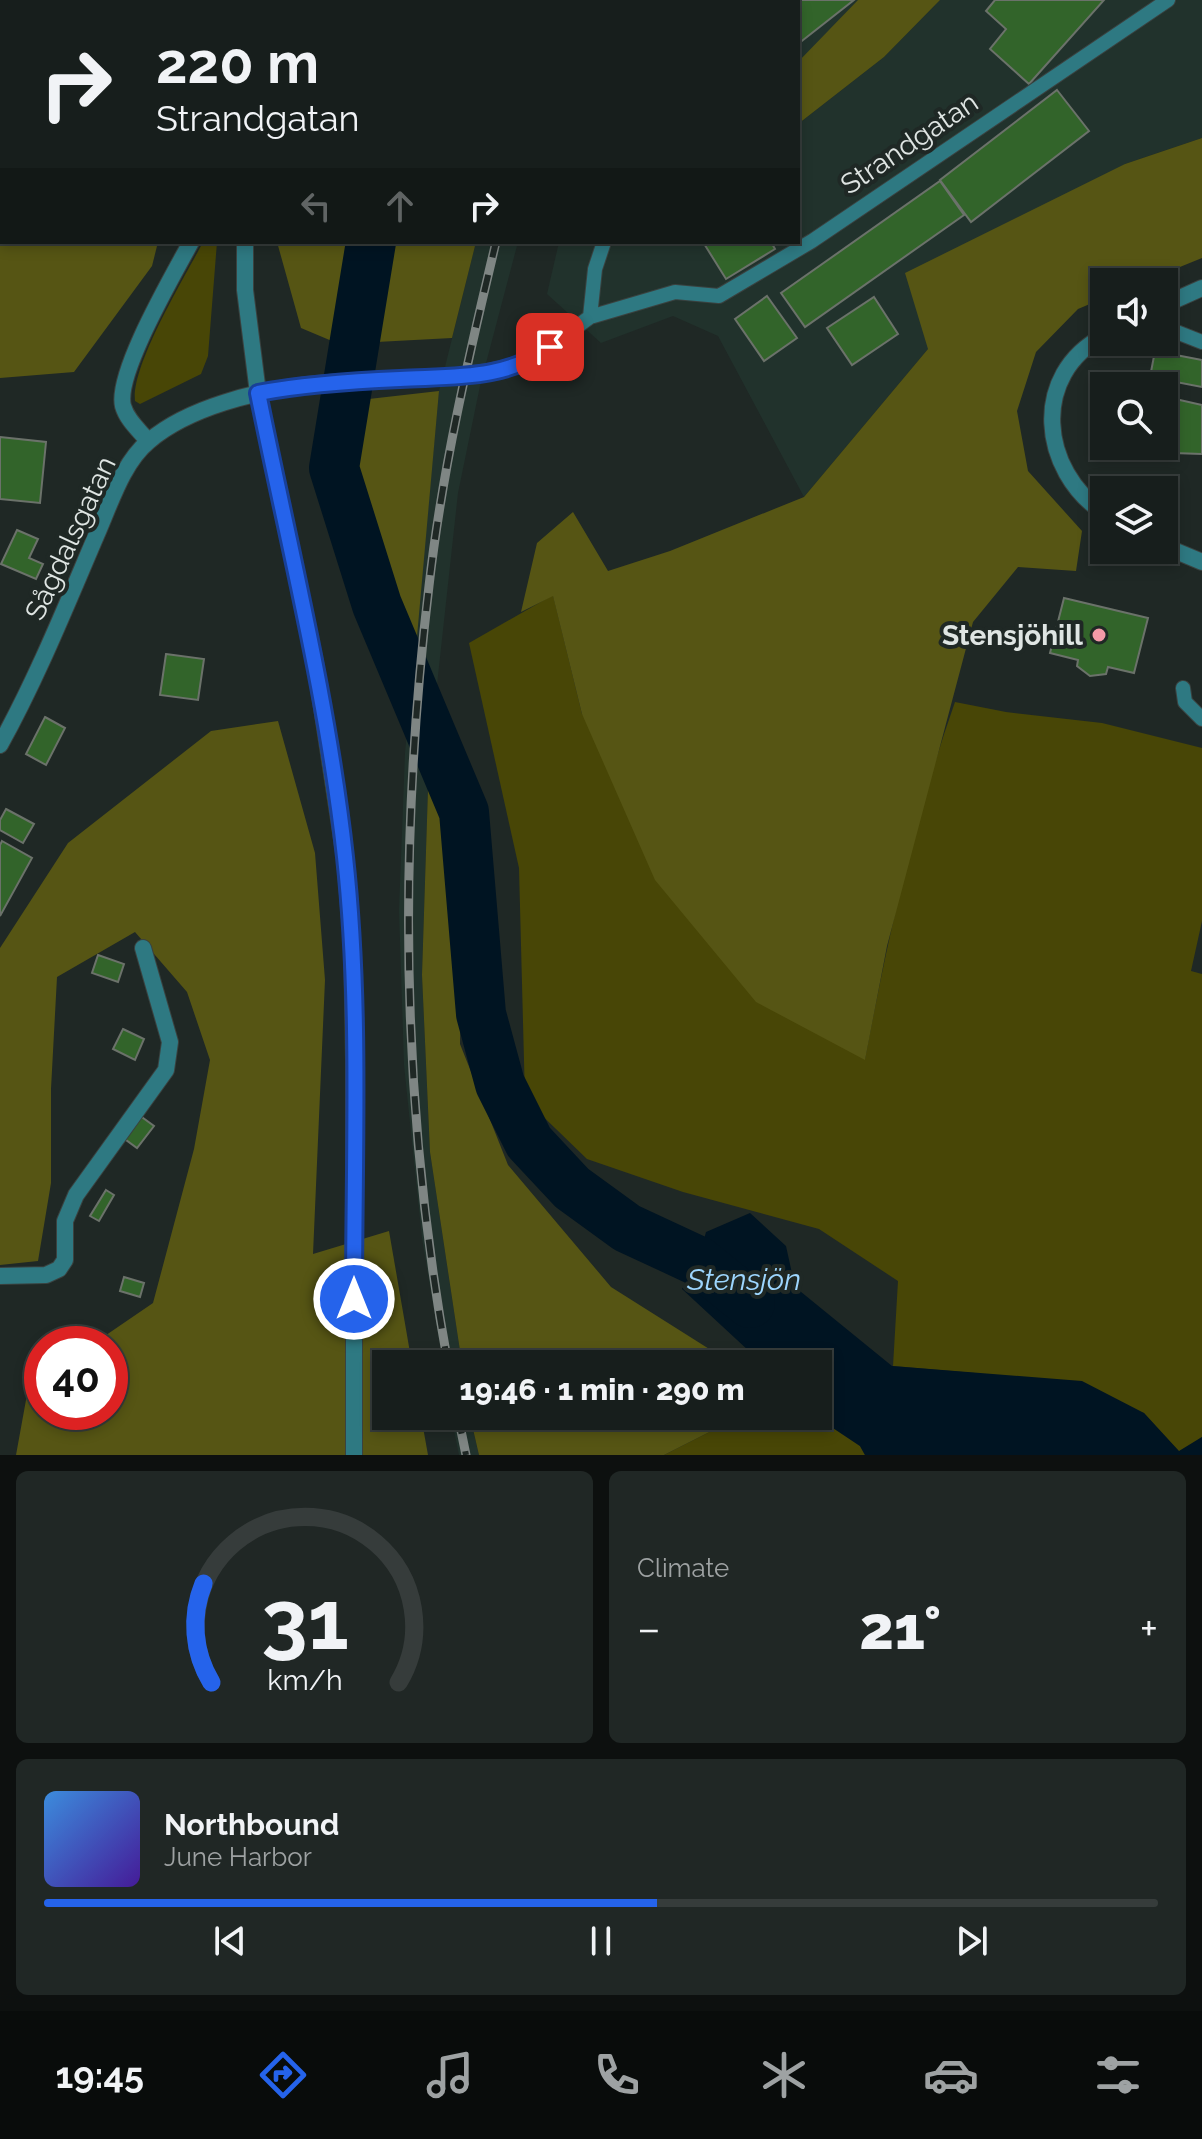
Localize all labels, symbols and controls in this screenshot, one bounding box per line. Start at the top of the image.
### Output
text: 220 m [156,30,319,96]
icon: right [24,32,128,136]
street label: Strandgatan [834,85,984,201]
text: Strandgatan [156,97,360,139]
icon: left [294,184,338,228]
icon: ahead [378,184,422,228]
icon: right [462,184,506,228]
map controls [1090,268,1178,564]
button: sound [1090,268,1178,356]
pin [516,313,584,381]
icon: arrive [528,325,572,369]
button: search [1090,372,1178,460]
street label: Sågdalsgatan [18,451,123,625]
button: layers [1090,476,1178,564]
place label: Stensjöhill [942,619,1083,652]
marker: Stensjöhill [1090,626,1108,644]
position arrow [312,1257,396,1341]
water label: Stensjön [686,1262,801,1297]
speed limit sign: 40 [24,1326,128,1430]
text: 19:46 · 1 min · 290 m [460,1372,744,1407]
text: Climate [637,1553,729,1583]
text: 31 [261,1571,348,1668]
text: 21° [859,1593,941,1663]
text: − [637,1603,661,1654]
text: + [1140,1603,1158,1654]
text: km/h [267,1663,342,1697]
text: Northbound [164,1807,339,1842]
text: June Harbor [164,1842,312,1872]
icon: previous [208,1919,252,1963]
icon: pause [579,1919,623,1963]
icon: next [950,1919,994,1963]
icon: directions [255,2047,311,2103]
icon: music [422,2047,478,2103]
icon: phone [589,2047,645,2103]
icon: climate [756,2047,812,2103]
icon: car [923,2047,979,2103]
icon: filters [1090,2047,1146,2103]
text: 19:45 [56,2054,144,2096]

